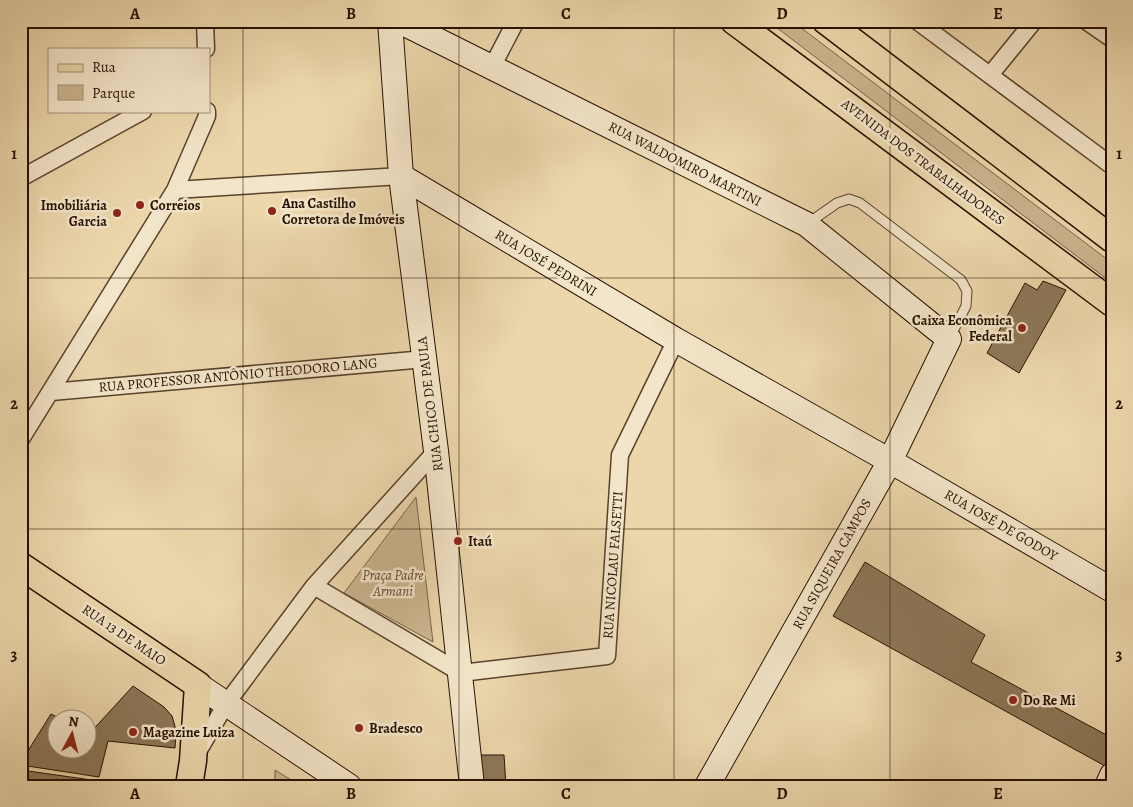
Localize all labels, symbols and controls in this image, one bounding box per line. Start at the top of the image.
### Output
text: A [129,3,141,25]
text: B [346,3,356,25]
text: C [561,3,571,25]
text: D [776,3,788,25]
text: E [993,3,1003,25]
legend [48,48,210,112]
text: Rua [92,57,116,77]
text: Parque [92,83,135,103]
street label: AVENIDA DOS TRABALHADORES [837,94,1009,230]
street label: RUA WALDOMIRO MARTINI [605,117,765,211]
text: 1 [11,143,17,165]
text: 1 [1116,143,1122,165]
place label: Ana Castilho Corretora de Imóveis [281,194,405,229]
place label: Imobiliária Garcia [41,196,107,231]
place label: Correios [150,196,201,215]
marker: Correios [134,199,146,211]
marker: Ana Castilho Corretora de Imóveis [266,205,278,217]
marker: Imobiliária Garcia [111,207,123,219]
street label: RUA JOSÉ PEDRINI [491,225,601,301]
place label: Caixa Econômica Federal [912,311,1012,346]
marker: Caixa Econômica Federal [1016,322,1028,334]
street label: RUA CHICO DE PAULA [412,335,448,472]
street label: RUA PROFESSOR ANTÔNIO THEODORO LANG [98,353,378,397]
text: 2 [10,393,18,415]
text: 2 [1115,393,1123,415]
street label: RUA JOSÉ DE GODOY [941,485,1062,565]
street label: RUA NICOLAU FALSETTI [598,490,628,640]
street label: RUA SIQUEIRA CAMPOS [788,495,876,633]
place label: Itaú [468,532,493,551]
marker: Itaú [452,535,464,547]
park label: Praça Padre Armani [362,566,424,601]
street label: RUA 13 DE MAIO [78,600,170,670]
text: 3 [11,644,18,666]
text: 3 [1116,644,1123,666]
place label: Do Re Mi [1023,691,1076,710]
marker: Do Re Mi [1007,694,1019,706]
north arrow [48,710,98,760]
text: N [67,712,80,732]
place label: Bradesco [369,719,423,738]
marker: Bradesco [353,722,365,734]
place label: Magazine Luiza [143,723,235,742]
marker: Magazine Luiza [127,726,139,738]
text: A [129,783,141,805]
text: B [346,783,356,805]
text: C [561,783,571,805]
text: D [776,783,788,805]
text: E [993,783,1003,805]

